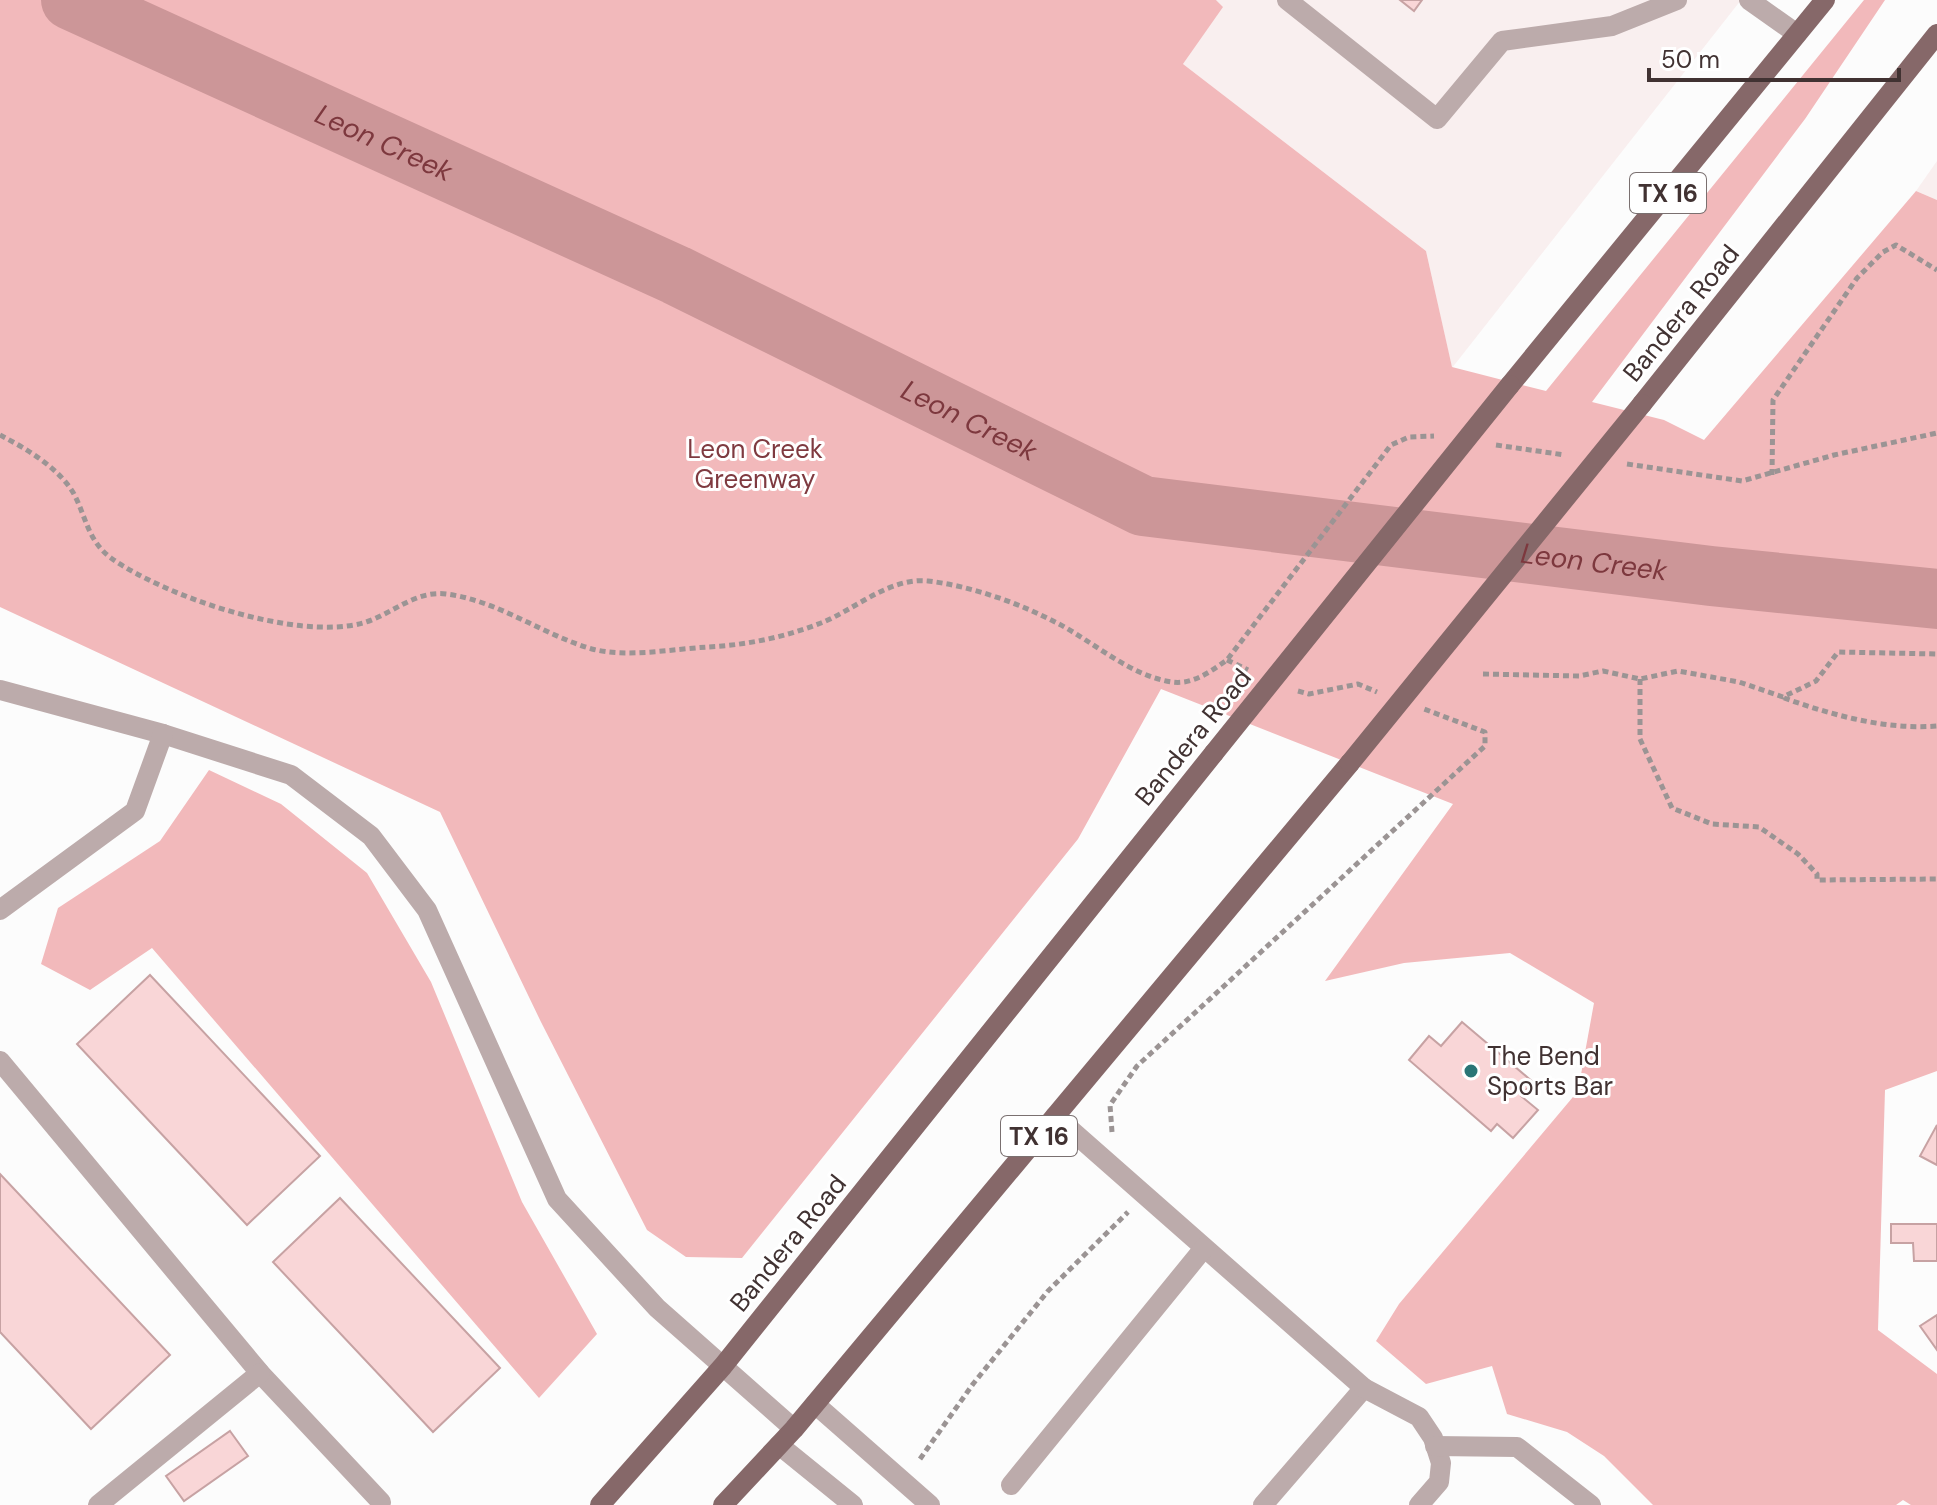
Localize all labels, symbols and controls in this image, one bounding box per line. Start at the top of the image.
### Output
scale bar [1649,32,1899,82]
text: 50 m [1661,44,1720,75]
water label: Leon Creek [309,95,459,190]
road number: TX 16 [1630,173,1706,213]
street label: Bandera Road [1615,237,1747,389]
water label: Leon Creek [895,371,1044,470]
park label: Leon Creek Greenway [687,432,823,496]
water label: Leon Creek [1519,534,1670,589]
street label: Bandera Road [1127,661,1259,813]
place label: The Bend Sports Bar [1487,1039,1613,1103]
marker: The Bend Sports Bar [1462,1062,1480,1080]
road number: TX 16 [1001,1116,1077,1156]
street label: Bandera Road [722,1167,854,1319]

